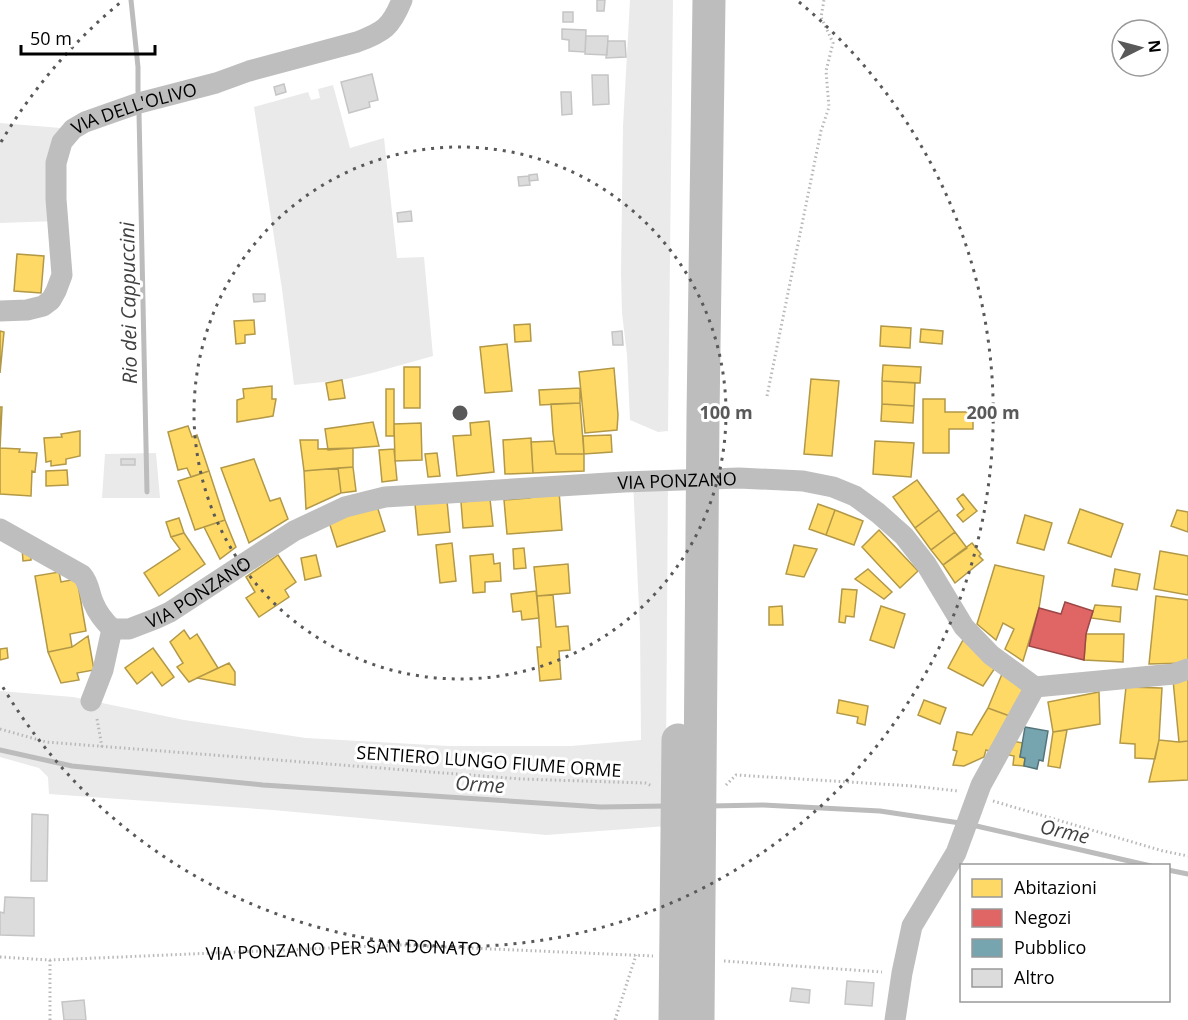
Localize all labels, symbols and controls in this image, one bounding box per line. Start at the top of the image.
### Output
scale bar [21,18,154,56]
north arrow [1110,18,1170,78]
text: 50 m [30,26,72,50]
text: N [1143,39,1167,54]
street label: VIA DELL'OLIVO [67,76,199,140]
water label: Rio dei Cappuccini [113,221,143,384]
text: 100 m [699,400,753,424]
text: 200 m [966,400,1020,424]
centre of rings [450,403,470,423]
street label: VIA PONZANO [617,466,737,494]
street label: VIA PONZANO [142,550,255,633]
street label: SENTIERO LUNGO FIUME ORME [356,740,622,782]
water label: Orme [454,769,506,799]
water label: Orme [1038,812,1092,850]
legend [960,864,1170,1002]
text: Abitazioni [1014,875,1097,899]
text: Negozi [1014,905,1071,929]
street label: VIA PONZANO PER SAN DONATO [205,933,482,965]
text: Pubblico [1014,935,1086,959]
text: Altro [1014,965,1055,989]

